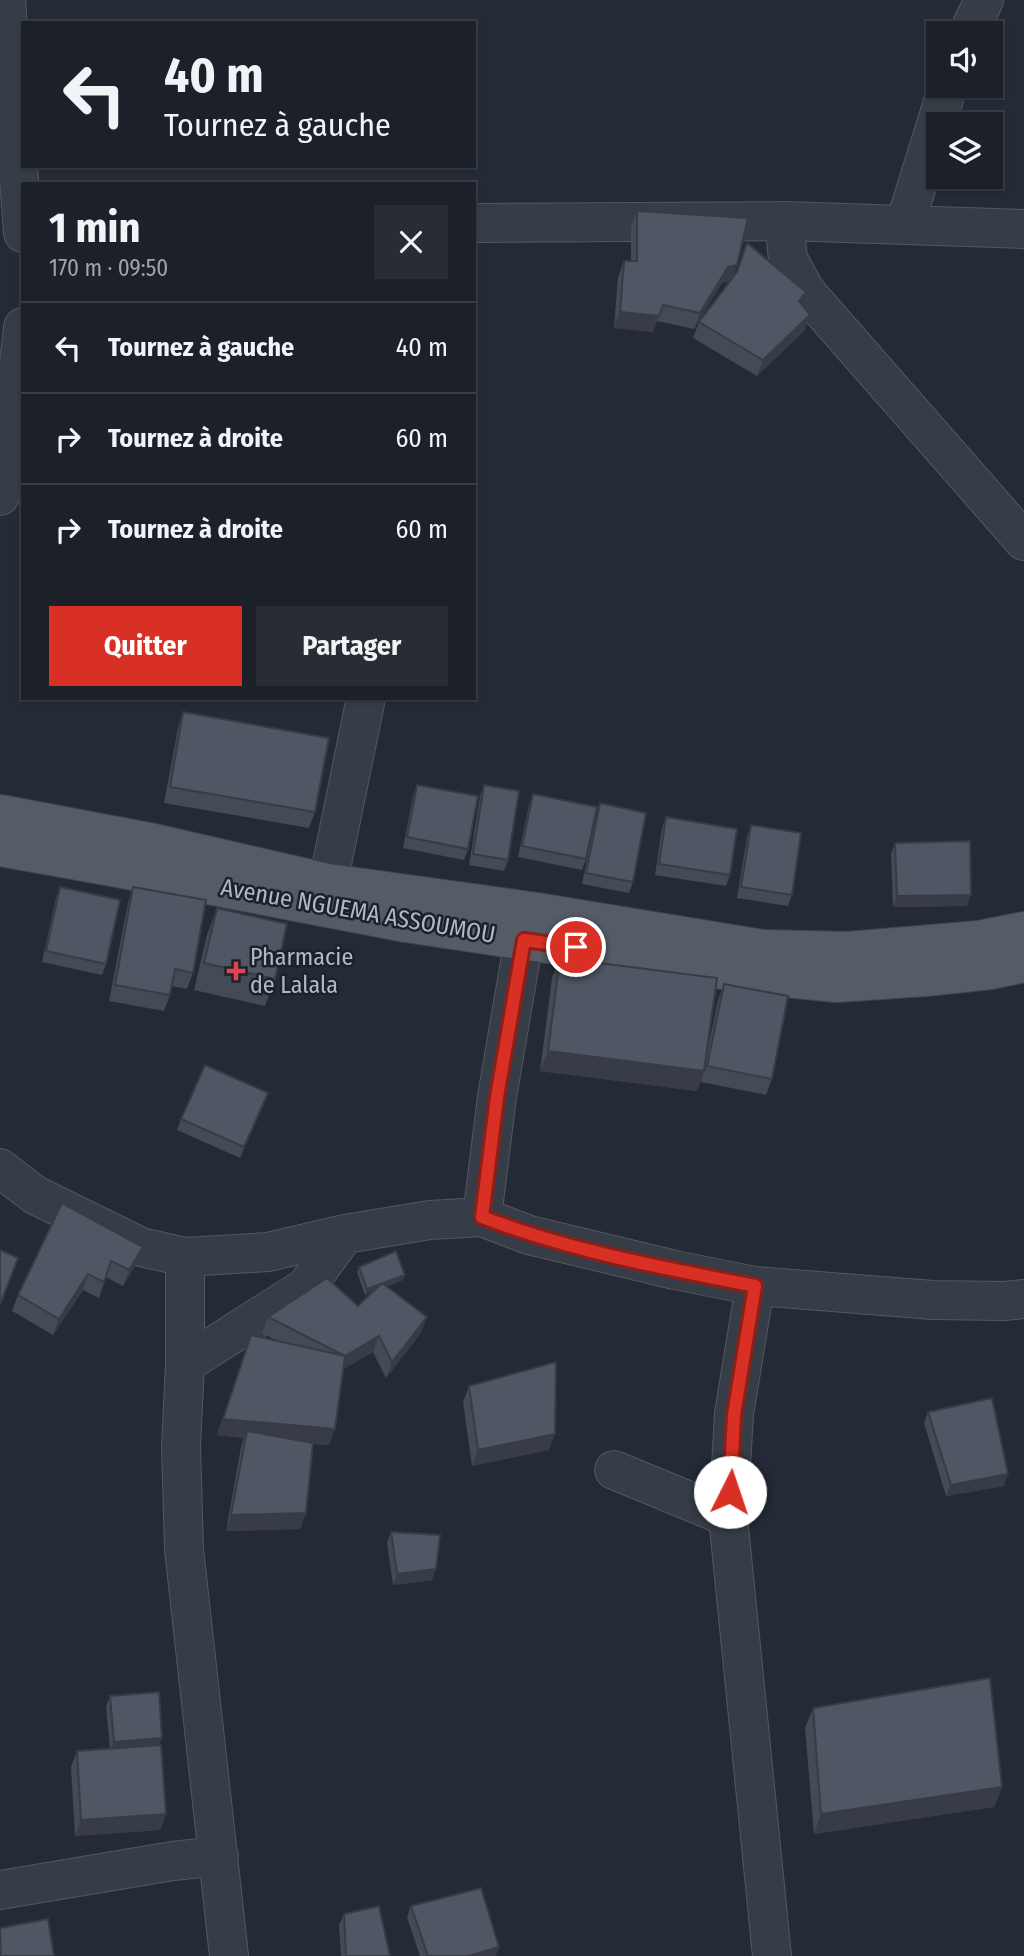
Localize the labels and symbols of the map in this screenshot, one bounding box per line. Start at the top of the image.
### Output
street label: Avenue NGUEMA ASSOUMOU [219,873,497,949]
pin [546,917,606,977]
place label: Pharmacie de Lalala [250,943,353,999]
marker: Pharmacie de Lalala [228,963,244,979]
position arrow [693,1455,767,1529]

